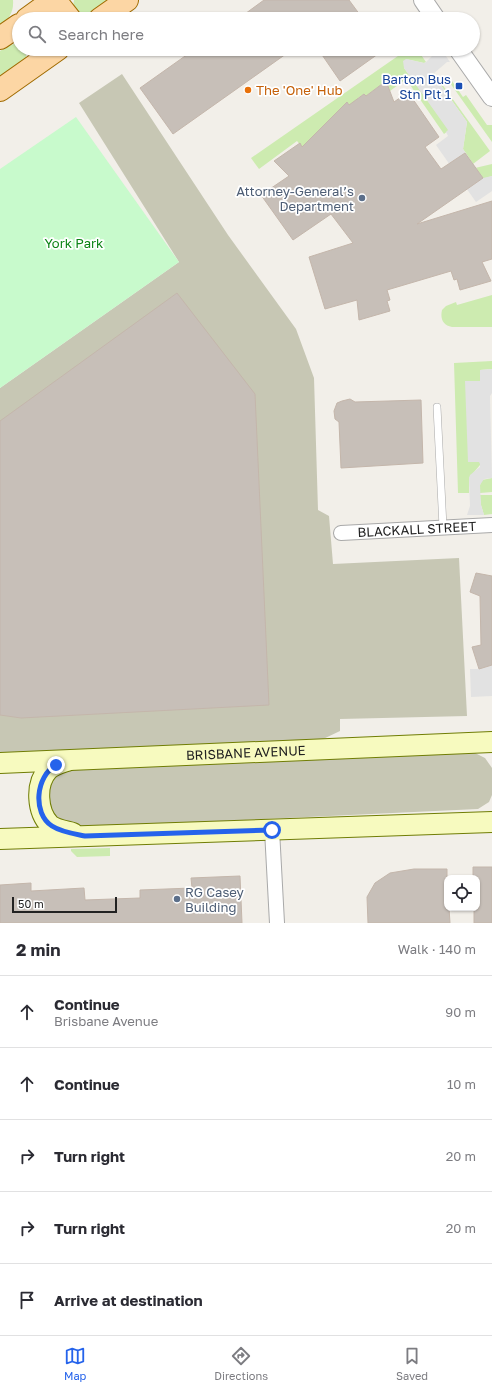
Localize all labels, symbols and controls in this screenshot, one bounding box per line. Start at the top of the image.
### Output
search box [12,12,480,56]
icon: search [26,23,48,45]
text: Search here [58,25,144,43]
place label: Barton Bus Stn Plt 1 [382,71,451,102]
marker: Barton Bus Stn Plt 1 [454,81,464,91]
place label: The 'One' Hub [256,82,343,98]
marker: The 'One' Hub [243,85,253,95]
place label: Attorney-General’s Department [236,183,354,214]
marker: Attorney-General’s Department [357,193,367,203]
park label: York Park [45,235,104,251]
street label: BLACKALL STREET [357,518,477,540]
street label: BRISBANE AVENUE [186,742,306,763]
route end [47,756,65,774]
route start [263,821,281,839]
map controls [444,875,480,911]
button: locate [444,875,480,911]
place label: RG Casey Building [185,884,245,915]
marker: RG Casey Building [172,894,182,904]
scale bar [12,895,117,914]
text: 50 m [18,897,44,910]
text: 2 min [16,939,60,960]
text: Walk · 140 m [398,941,476,957]
text: Continue [54,995,120,1013]
icon: ahead [16,1001,38,1023]
text: 90 m [445,1004,476,1020]
text: Brisbane Avenue [54,1013,158,1029]
icon: ahead [16,1073,38,1095]
text: Continue [54,1075,120,1093]
text: 10 m [447,1076,476,1092]
icon: right [16,1145,38,1167]
text: Turn right [54,1147,125,1165]
text: 20 m [446,1148,476,1164]
icon: right [16,1217,38,1239]
text: Turn right [54,1219,125,1237]
text: 20 m [446,1220,476,1236]
icon: arrive [16,1289,38,1311]
text: Arrive at destination [54,1291,203,1309]
tab: Map [64,1345,86,1382]
tab: Directions [214,1345,268,1382]
tab: Saved [396,1345,428,1382]

